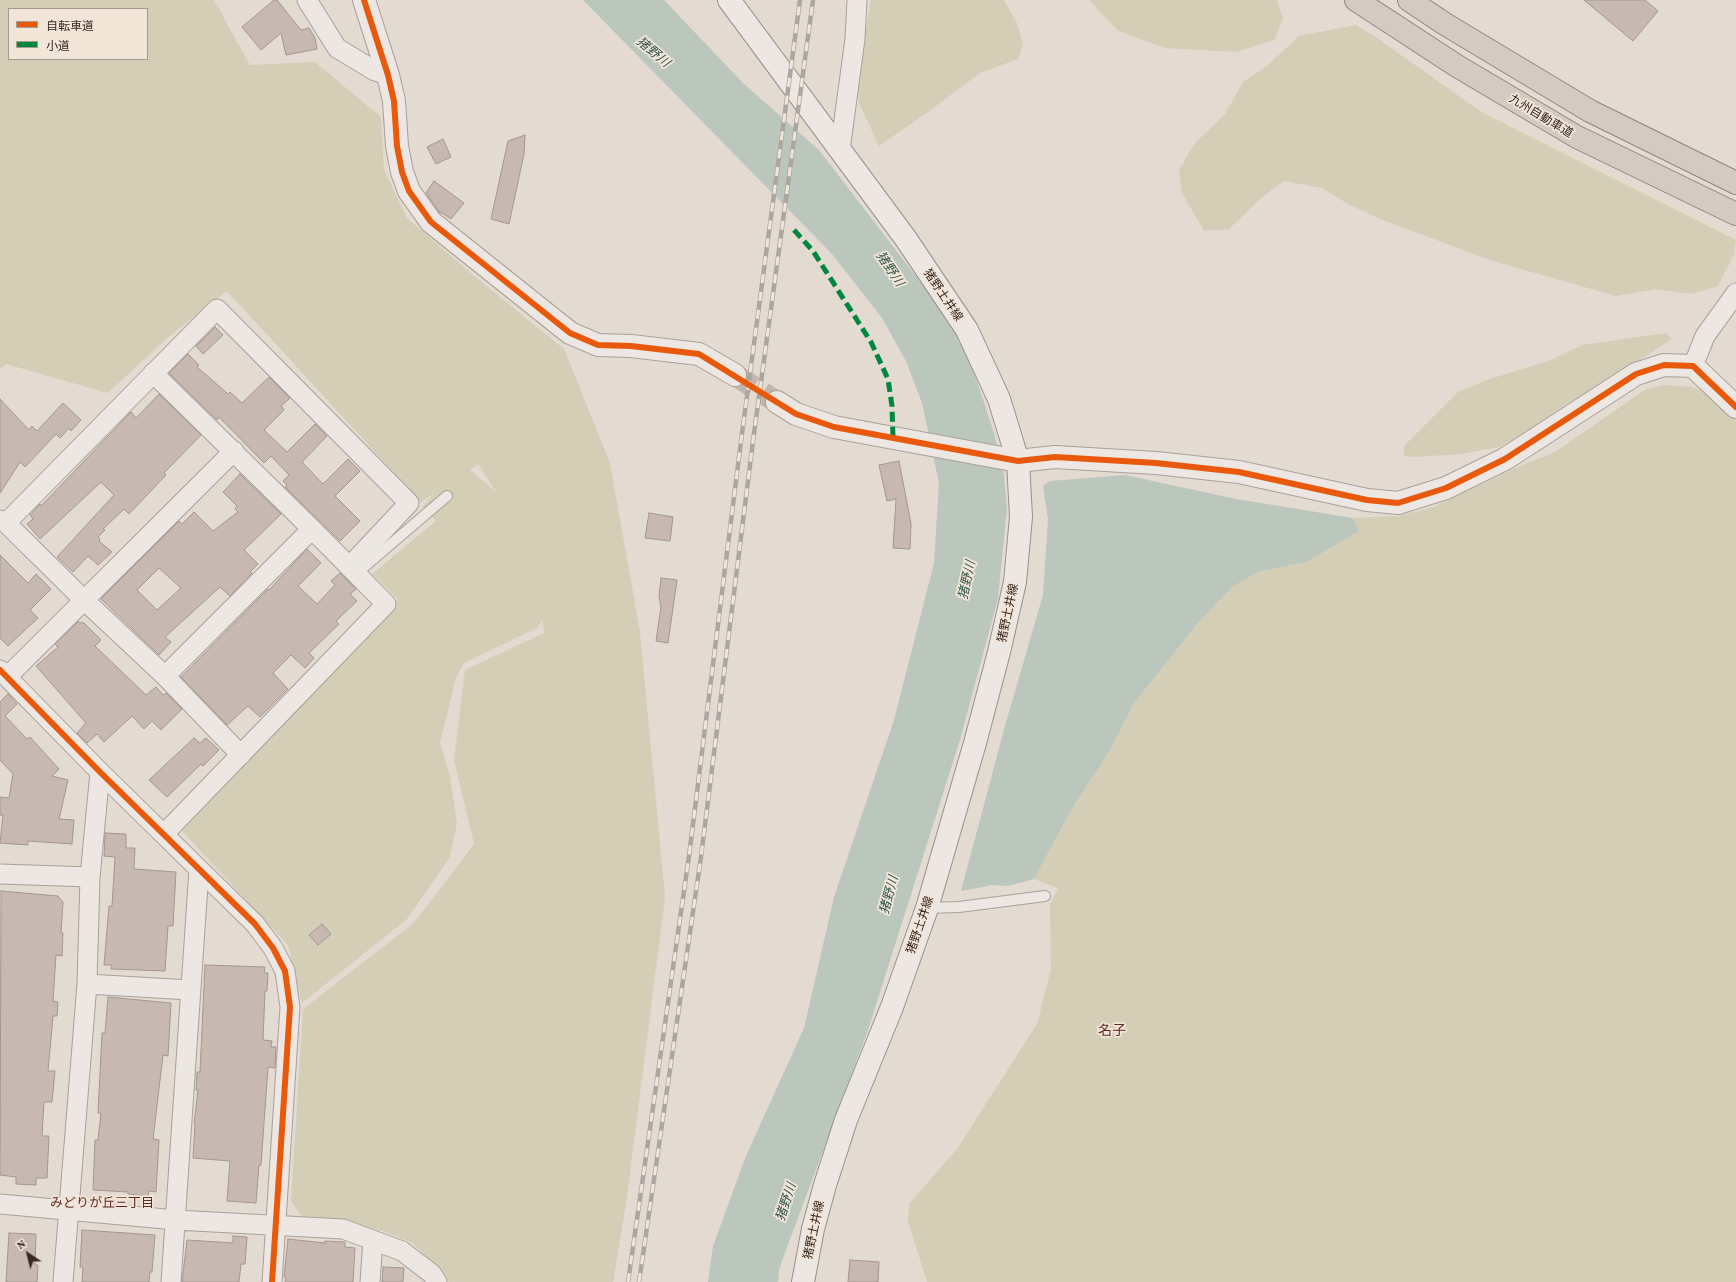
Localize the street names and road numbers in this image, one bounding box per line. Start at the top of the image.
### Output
street label: 九州自動車道 [1506,91,1576,141]
street label: 猪野土井線 [920,266,966,324]
street label: 猪野土井線 [995,582,1021,644]
street label: 猪野土井線 [903,894,937,956]
street label: 猪野土井線 [801,1199,827,1261]

